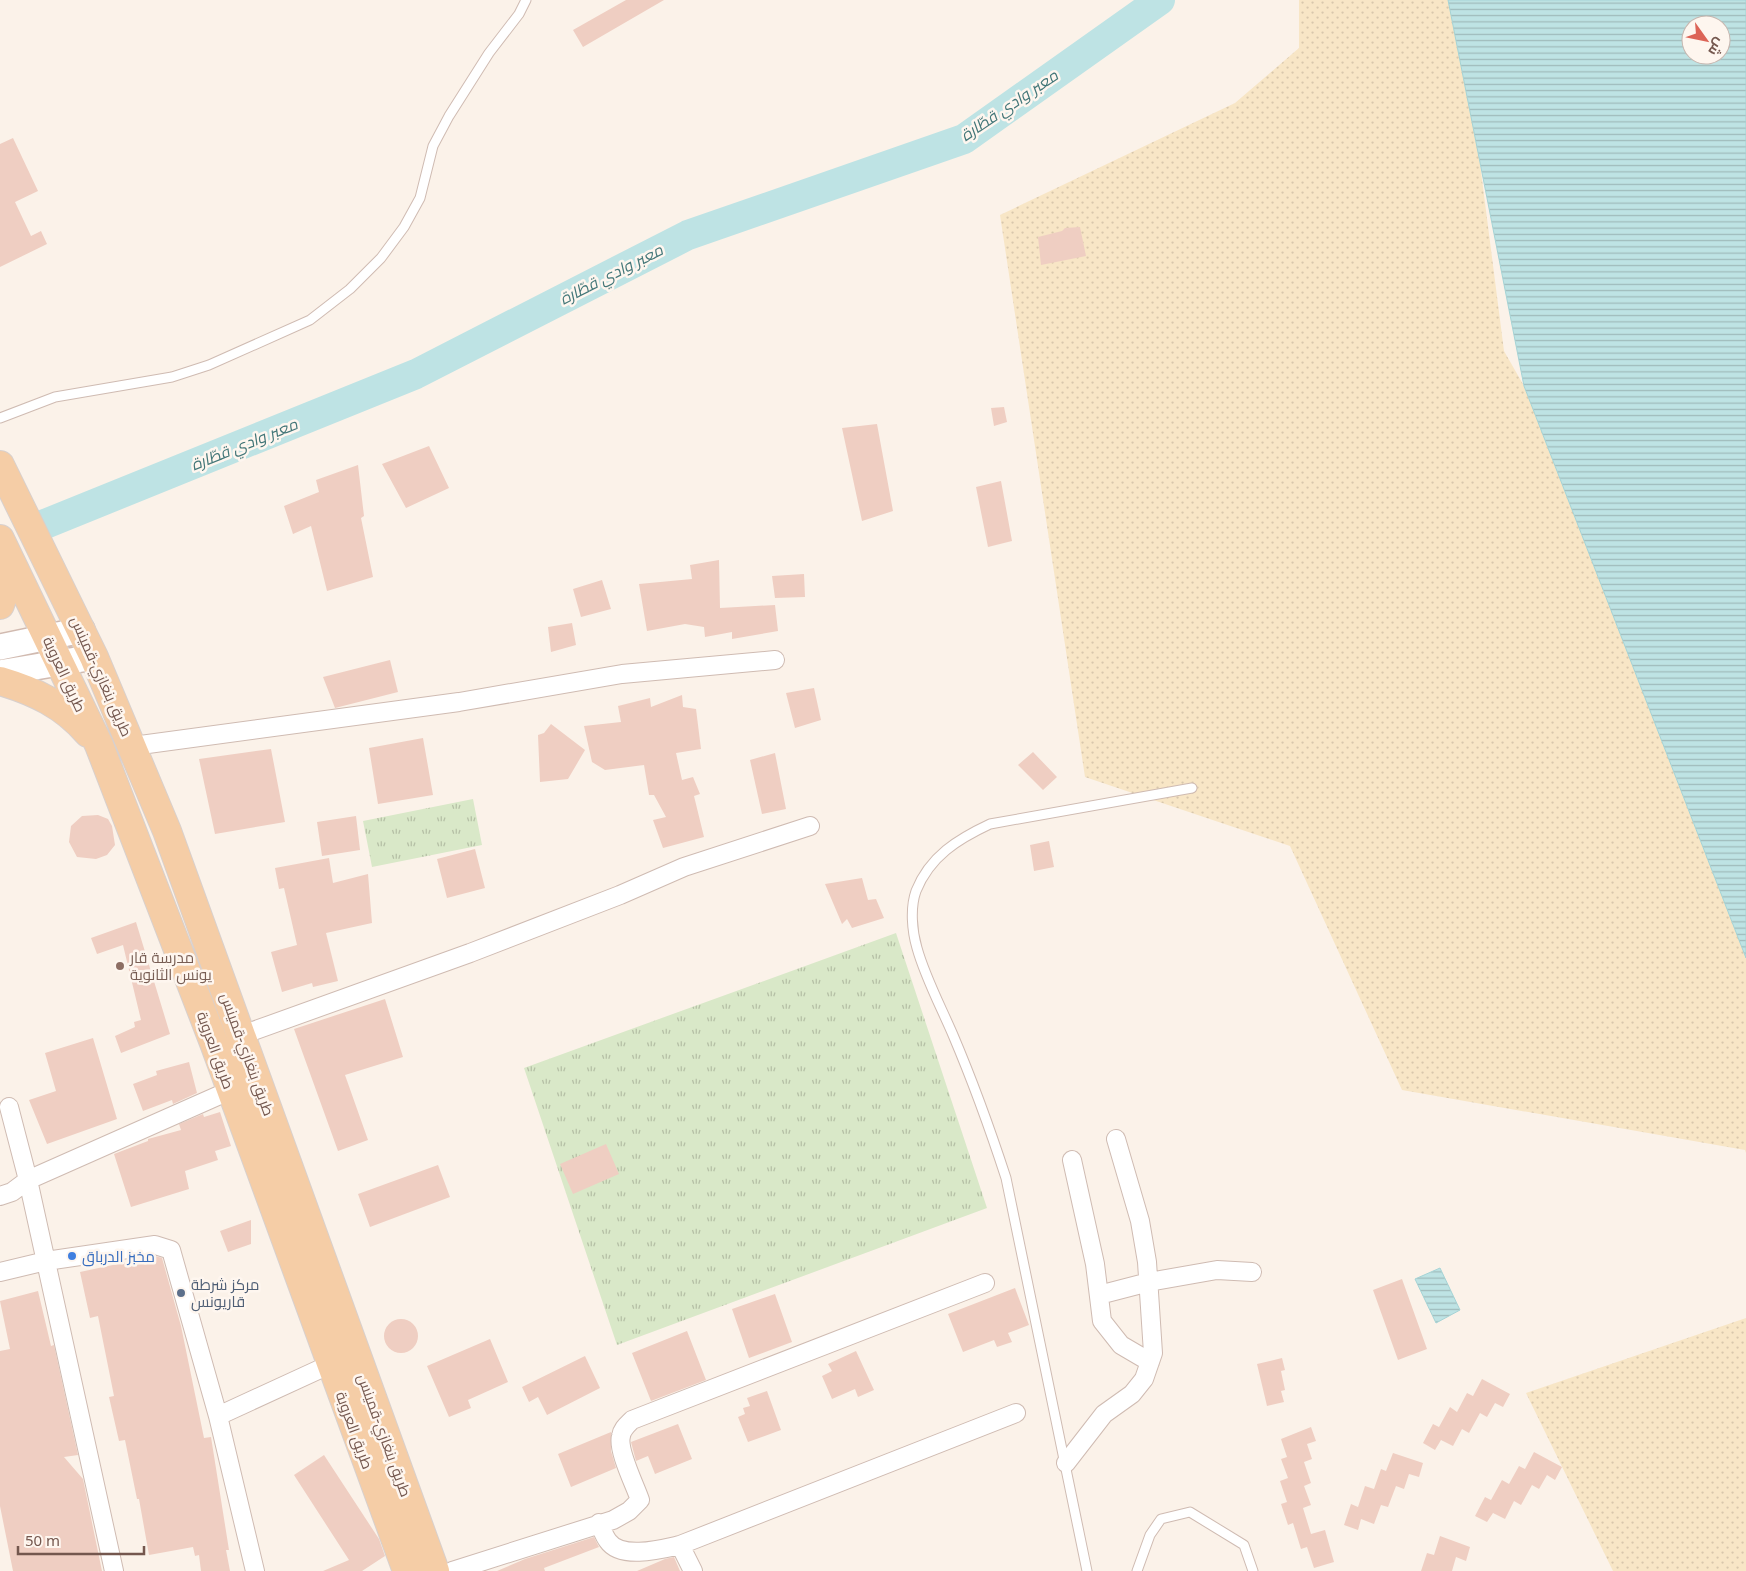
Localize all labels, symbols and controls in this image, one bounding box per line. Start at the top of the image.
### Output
north arrow [1681,15,1731,65]
text: ش [1704,35,1730,60]
water label: معبر وادي قطّارة [956,64,1064,147]
water label: معبر وادي قطّارة [556,238,668,311]
water label: معبر وادي قطّارة [187,412,302,477]
street label: طريق بنغازي-قمينس [64,613,137,740]
street label: طريق العروبة [38,633,91,715]
place label: مدرسة قار يونس الثانوية [129,947,212,985]
marker: مدرسة قار يونس الثانوية [114,960,126,972]
street label: طريق بنغازي-قمينس [214,990,280,1119]
street label: طريق العروبة [192,1008,239,1092]
place label: مخبز الدرباق [82,1246,155,1267]
marker: مخبز الدرباق [66,1250,78,1262]
place label: مركز شرطة قاريونس [191,1274,259,1312]
marker: مركز شرطة قاريونس [175,1287,187,1299]
street label: طريق بنغازي-قمينس [351,1371,417,1500]
street label: طريق العروبة [331,1388,378,1472]
scale bar [18,1524,144,1556]
text: 50 m [25,1530,60,1550]

